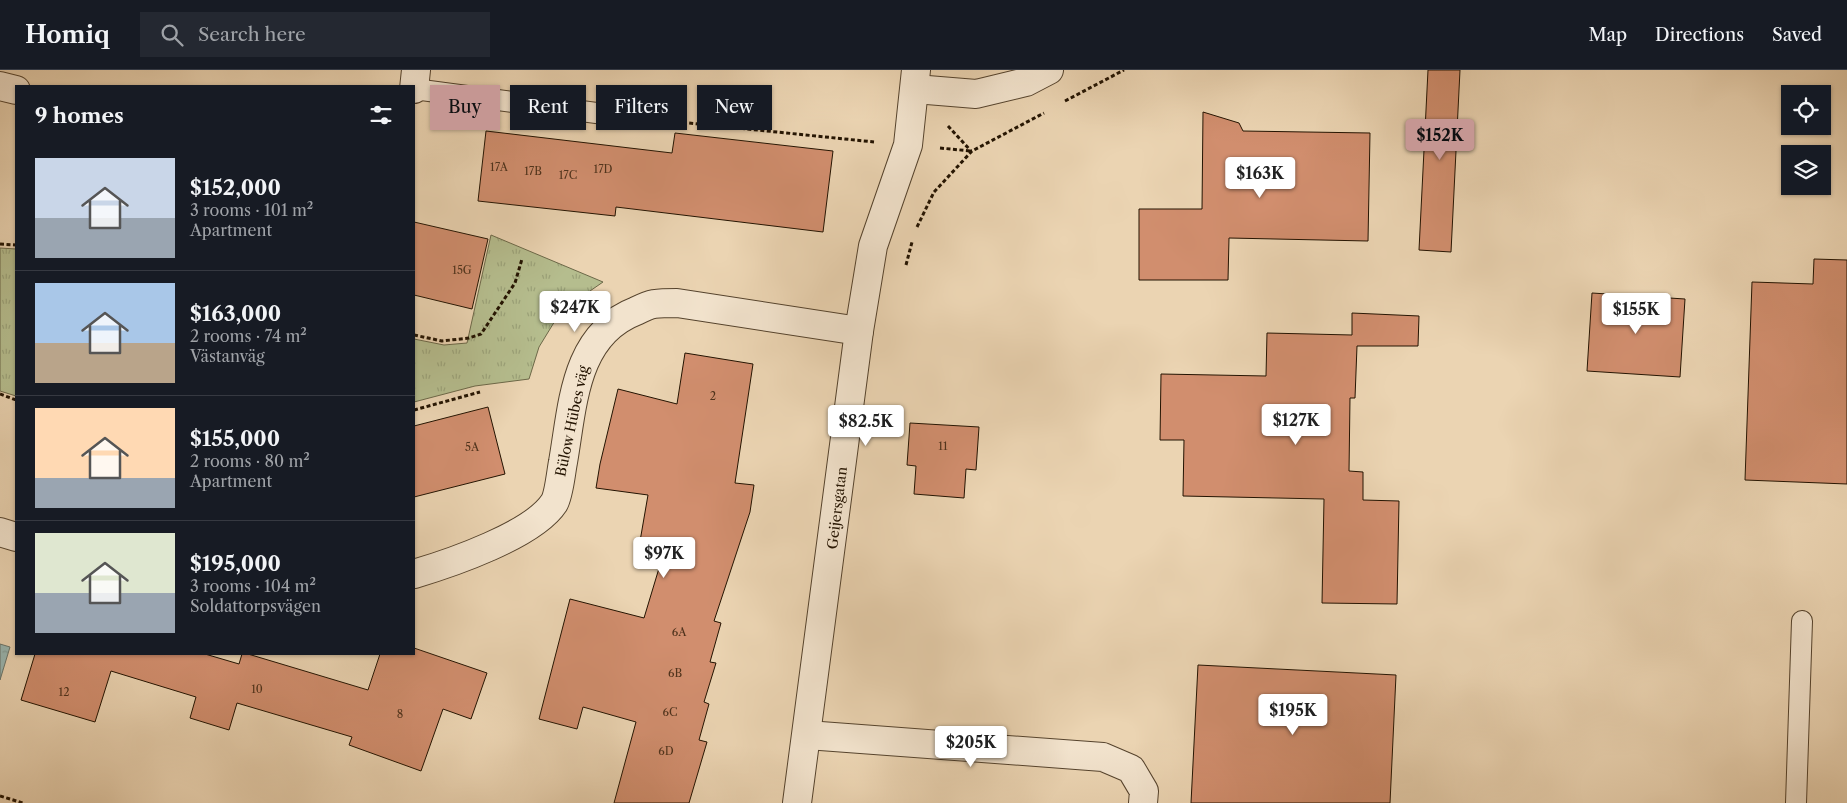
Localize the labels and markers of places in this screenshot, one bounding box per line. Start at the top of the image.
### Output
pin: $152K [1405,118,1475,161]
pin: $163K [1225,156,1295,199]
pin: $247K [540,290,610,333]
pin: $155K [1601,292,1671,335]
pin: $82.5K [825,404,907,447]
pin: $127K [1261,404,1331,446]
pin: $97K [634,536,694,579]
pin: $195K [1258,694,1328,736]
pin: $205K [936,726,1006,768]

